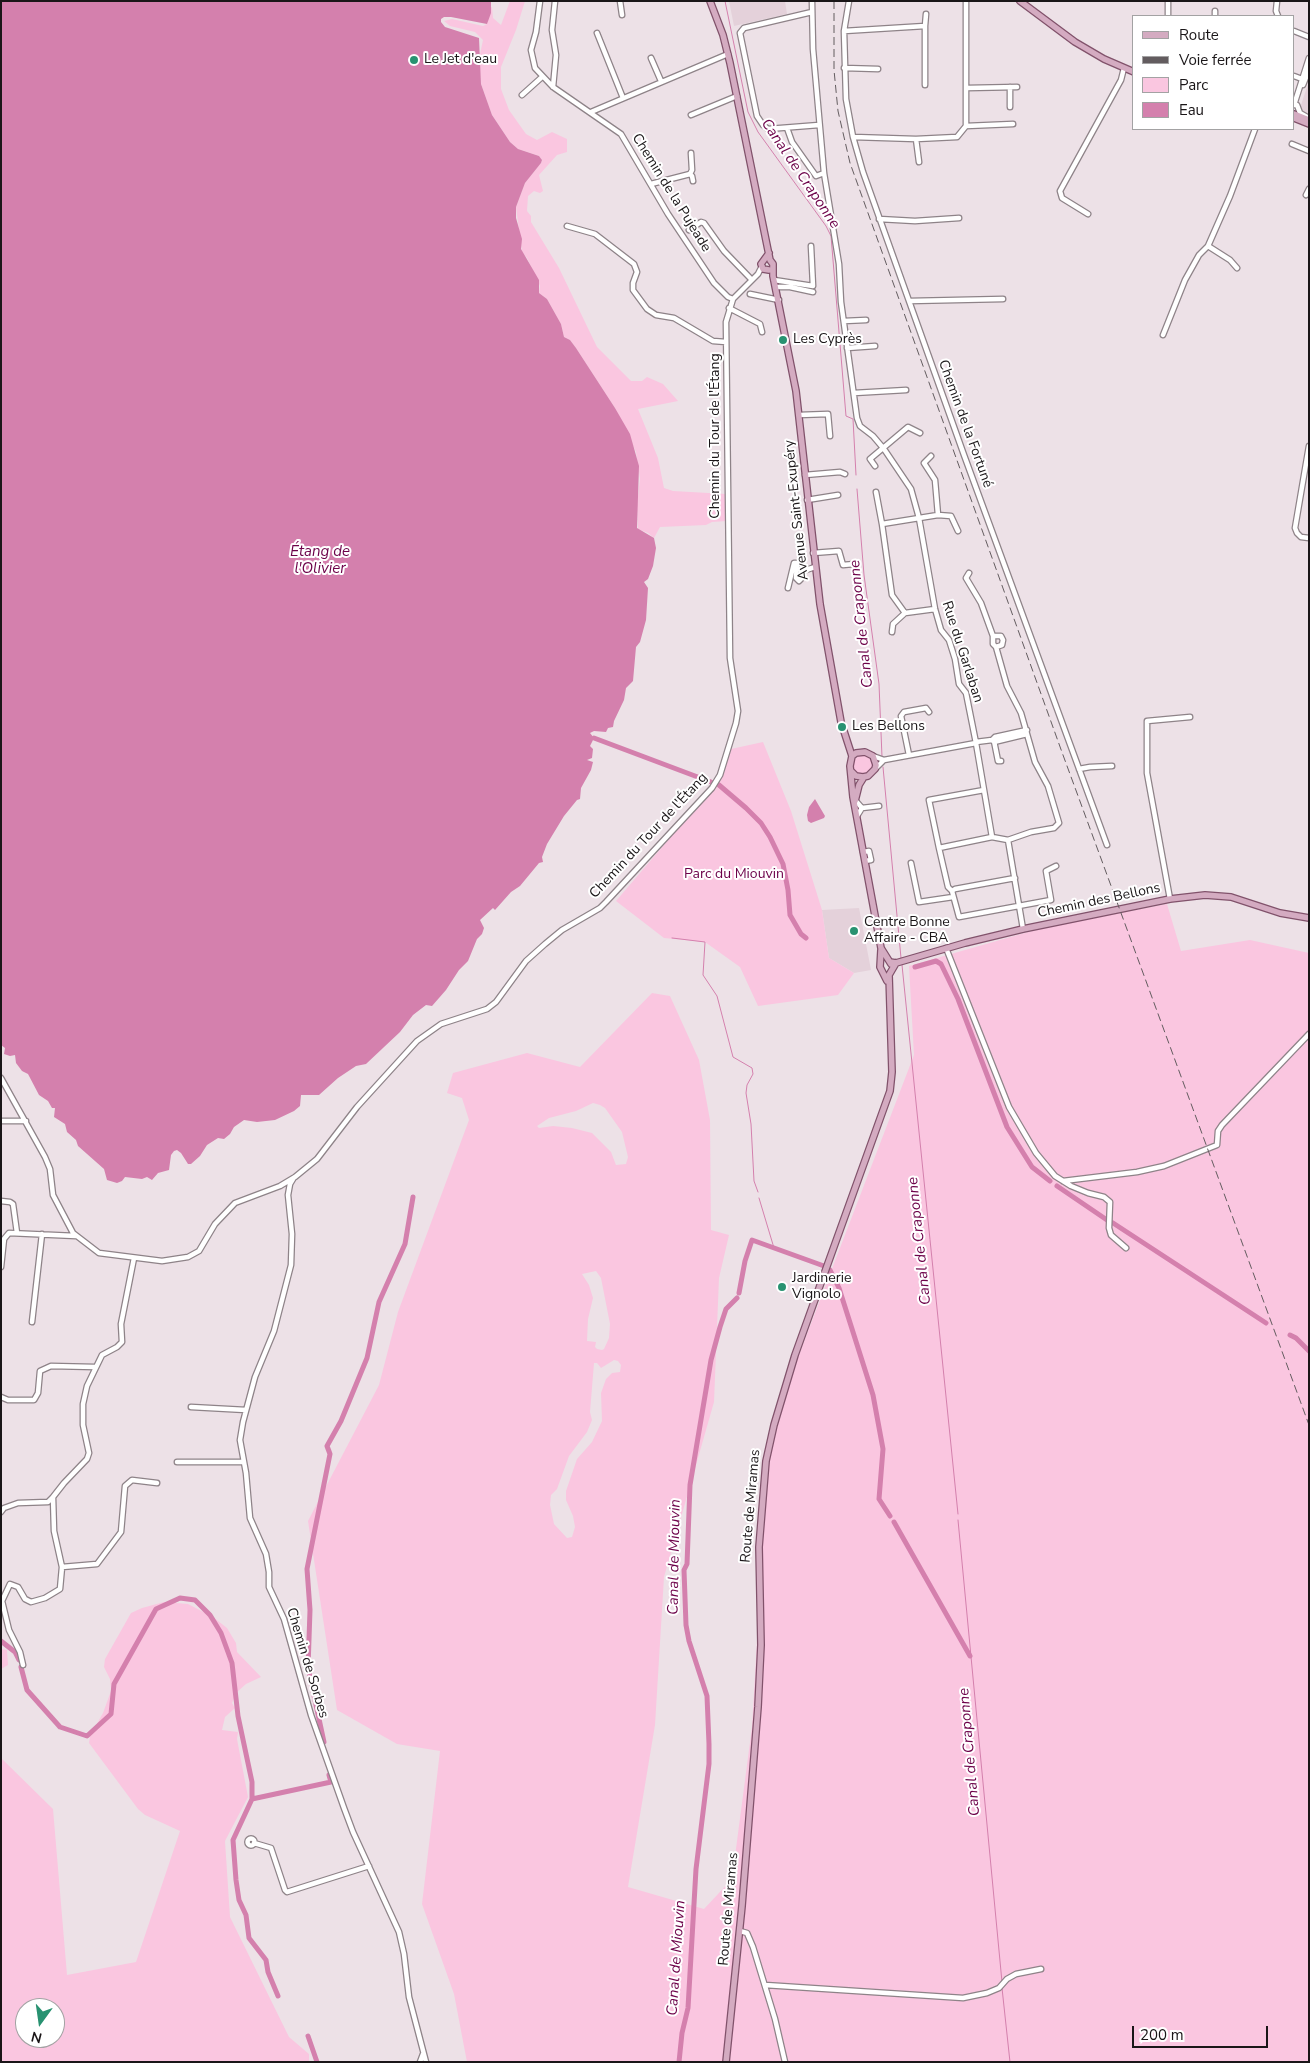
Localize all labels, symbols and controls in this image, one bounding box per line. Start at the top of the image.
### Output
legend [1132,15,1295,130]
text: Route [1179,25,1219,45]
text: Voie ferrée [1179,50,1251,70]
place label: Le Jet d'eau [424,52,497,68]
marker: Le Jet d'eau [408,54,420,66]
text: Parc [1179,75,1208,95]
text: Eau [1179,100,1204,120]
water label: Canal de Craponne [757,116,843,232]
street label: Chemin de la Pujeade [628,131,714,255]
place label: Les Cyprès [793,332,862,348]
marker: Les Cyprès [777,334,789,346]
street label: Chemin du Tour de l'Étang [708,353,724,519]
street label: Chemin de la Fortuné [934,358,996,490]
street label: Avenue Saint-Exupéry [781,439,813,581]
water label: Étang de l'Olivier [290,543,350,578]
water label: Canal de Craponne [846,559,878,689]
street label: Rue du Garlaban [938,599,986,705]
place label: Les Bellons [852,719,925,735]
marker: Les Bellons [836,721,848,733]
street label: Chemin du Tour de l'Étang [586,770,712,902]
park label: Parc du Miouvin [684,867,784,883]
street label: Chemin des Bellons [1036,880,1162,922]
place label: Centre Bonne Affaire - CBA [864,915,950,948]
marker: Centre Bonne Affaire - CBA [848,925,860,937]
water label: Canal de Craponne [904,1176,936,1306]
place label: Jardinerie Vignolo [792,1271,851,1304]
marker: Jardinerie Vignolo [776,1281,788,1293]
street label: Route de Miramas [738,1449,764,1563]
water label: Canal de Miouvin [665,1499,685,1615]
street label: Chemin de Sorbes [282,1606,332,1720]
water label: Canal de Craponne [955,1687,985,1817]
street label: Route de Miramas [716,1852,742,1966]
water label: Canal de Miouvin [664,1900,690,2016]
north arrow [15,1998,65,2048]
scale bar [1135,2016,1271,2048]
text: 200 m [1140,2025,1184,2045]
text: N [29,2027,44,2048]

